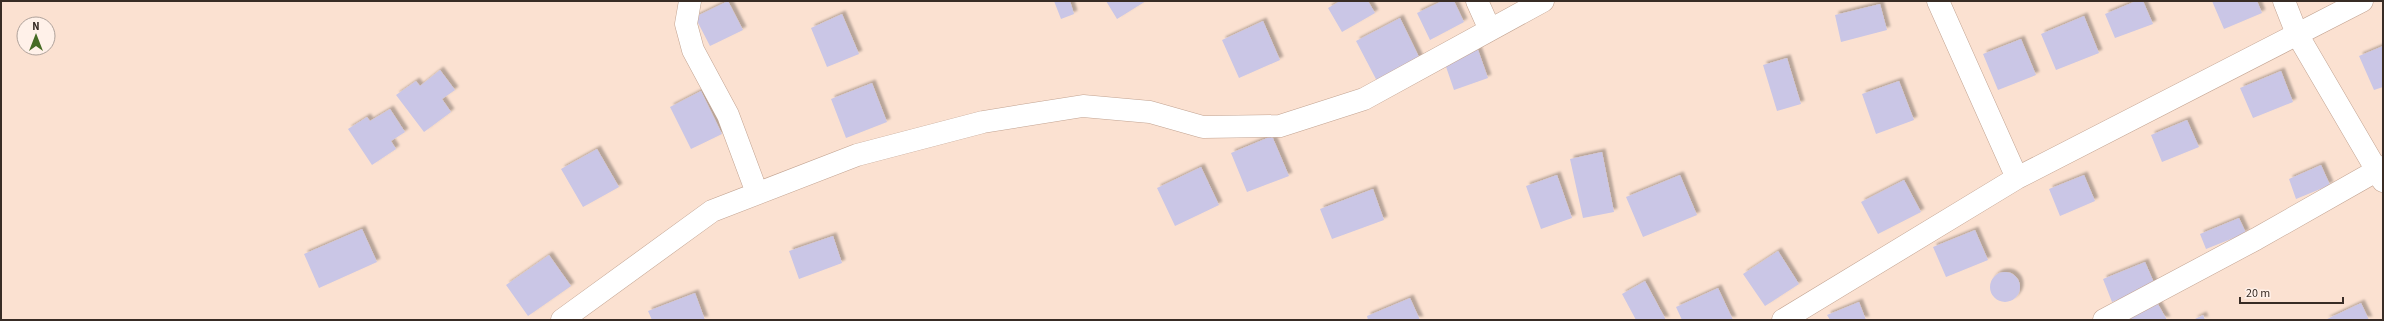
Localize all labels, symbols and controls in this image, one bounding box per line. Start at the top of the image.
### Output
north arrow [16,16,56,56]
text: N [32,19,40,34]
scale bar [2240,279,2343,305]
text: 20 m [2246,285,2270,302]

